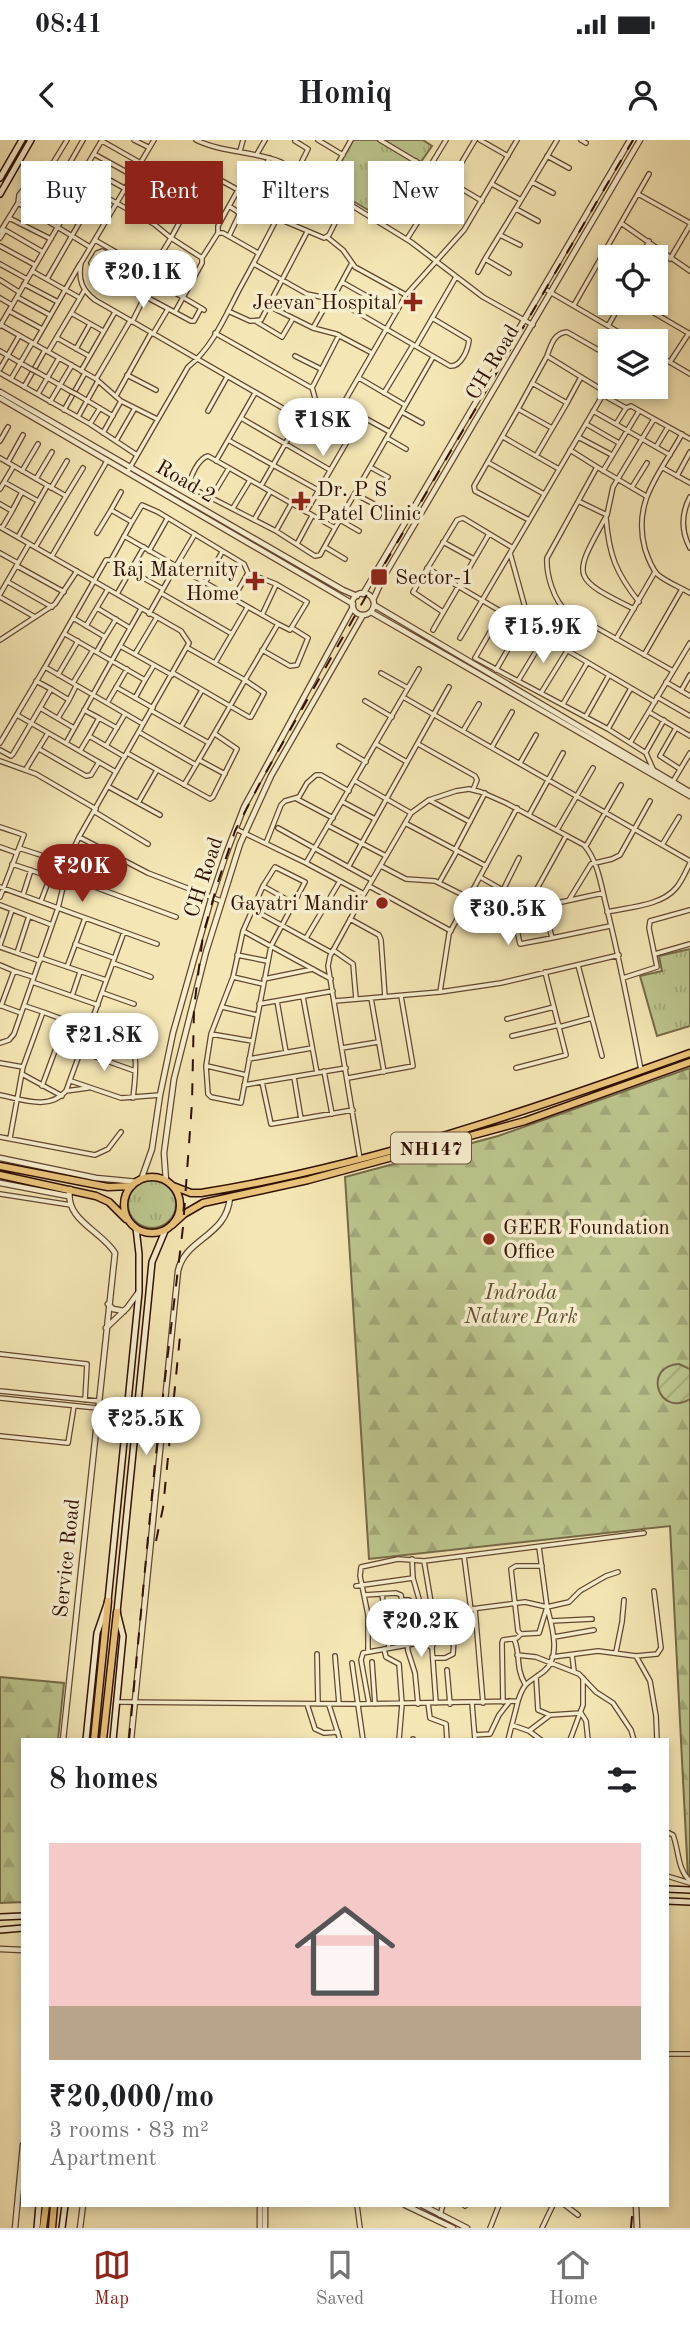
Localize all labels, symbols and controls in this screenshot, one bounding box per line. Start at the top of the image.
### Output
text: 08:41 [35,12,103,38]
icon: back [28,76,66,114]
icon: person [624,76,662,114]
text: Homiq [298,79,392,111]
chip: Buy [21,161,111,224]
chip: Rent [125,161,223,224]
chip: Filters [237,161,354,224]
chip: New [368,161,464,224]
map controls [598,245,668,399]
button: locate [598,245,668,315]
pin: ₹20.1K [86,250,200,310]
text: ₹20.1K [104,261,182,284]
marker: Jeevan Hospital [403,292,423,312]
place label: Jeevan Hospital [252,293,397,314]
street label: CH Road [463,322,524,404]
button: layers [598,329,668,399]
pin: ₹18K [282,398,364,458]
text: ₹18K [294,409,352,432]
street label: Road 2 [152,457,219,508]
place label: Dr. P S Patel Clinic [317,480,421,525]
marker: Dr. P S Patel Clinic [291,491,311,511]
place label: Raj Maternity Home [112,560,239,605]
marker: Sector-1 [369,567,389,587]
place label: Sector-1 [395,568,473,589]
marker: Raj Maternity Home [245,571,265,591]
pin: ₹15.9K [486,606,600,665]
text: ₹15.9K [504,616,582,639]
street label: CH Road [182,835,227,920]
pin: ₹20K [41,844,123,904]
text: ₹20K [53,855,111,878]
pin: ₹30.5K [451,888,565,947]
place label: Gayatri Mandir [230,894,368,915]
marker: Gayatri Mandir [374,895,390,911]
text: ₹30.5K [469,898,547,921]
pin: ₹21.8K [47,1014,161,1073]
text: ₹21.8K [65,1024,143,1047]
road number: NH147 [391,1132,471,1164]
place label: GEER Foundation Office [503,1218,670,1263]
marker: GEER Foundation Office [481,1231,497,1247]
park label: Indroda Nature Park [463,1283,578,1328]
pin: ₹25.5K [89,1398,203,1457]
text: ₹25.5K [107,1408,185,1431]
street label: Service Road [51,1498,84,1619]
pin: ₹20.2K [364,1600,478,1659]
text: ₹20.2K [382,1610,460,1633]
icon: filters [603,1761,641,1799]
text: 8 homes [49,1765,158,1795]
icon: home [282,1888,408,2014]
text: ₹20,000/mo [49,2083,214,2113]
text: 3 rooms · 83 m² [49,2119,209,2142]
text: Apartment [49,2147,157,2170]
tab: Map [93,2246,131,2311]
tab: Saved [316,2246,364,2311]
tab: Home [549,2246,597,2311]

